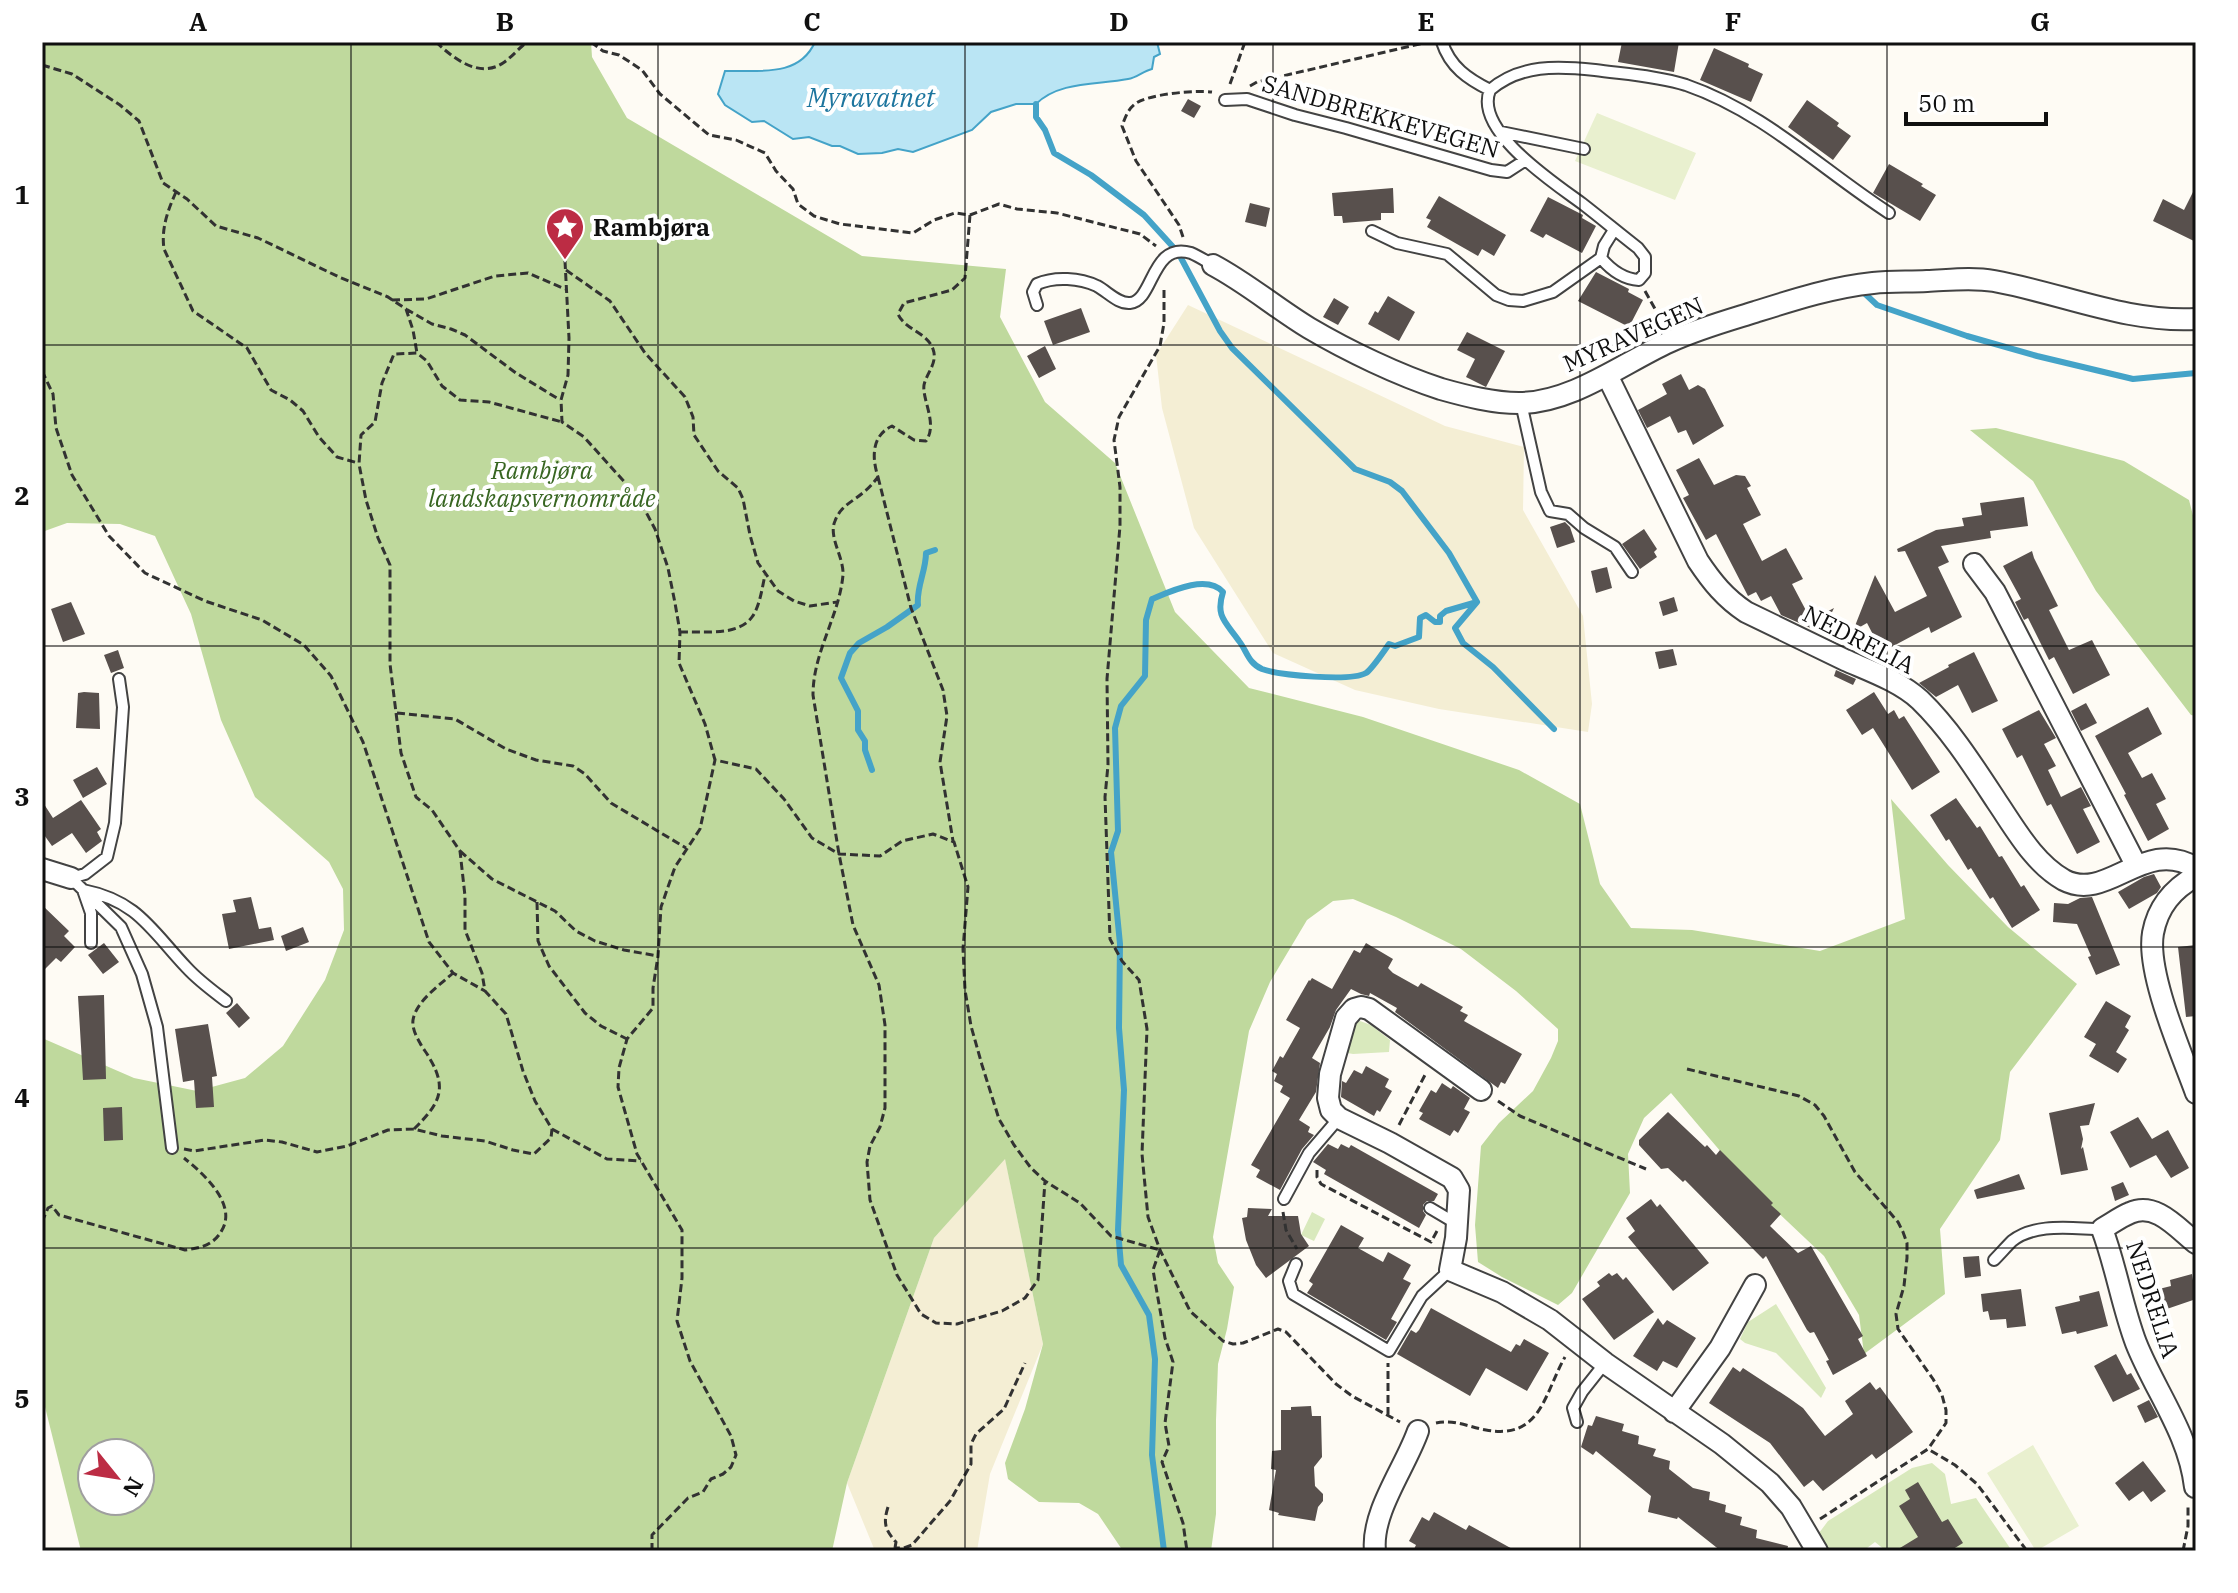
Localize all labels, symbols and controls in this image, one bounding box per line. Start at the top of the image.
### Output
text: A [189,4,207,38]
text: B [496,4,514,38]
text: C [803,4,821,38]
text: D [1109,4,1129,38]
text: E [1417,4,1435,38]
text: F [1725,4,1741,38]
text: G [2030,4,2050,38]
street label: SANDBREKKEVEGEN [1259,67,1503,165]
scale bar [1906,76,2046,126]
water label: Myravatnet [806,80,936,114]
text: 50 m [1918,87,1975,119]
text: 1 [14,177,30,211]
place icon: Rambjøra [544,206,586,261]
place label: Rambjøra [593,211,710,243]
street label: MYRAVEGEN [1558,289,1708,379]
park label: Rambjøra landskapsvernområde [428,454,656,514]
text: 2 [14,478,30,512]
street label: NEDRELIA [1798,597,1921,681]
text: 3 [14,779,30,813]
text: 4 [14,1080,30,1114]
street label: NEDRELIA [2119,1236,2187,1362]
text: 5 [14,1381,30,1415]
north arrow [76,1437,156,1517]
text: N [117,1472,151,1502]

